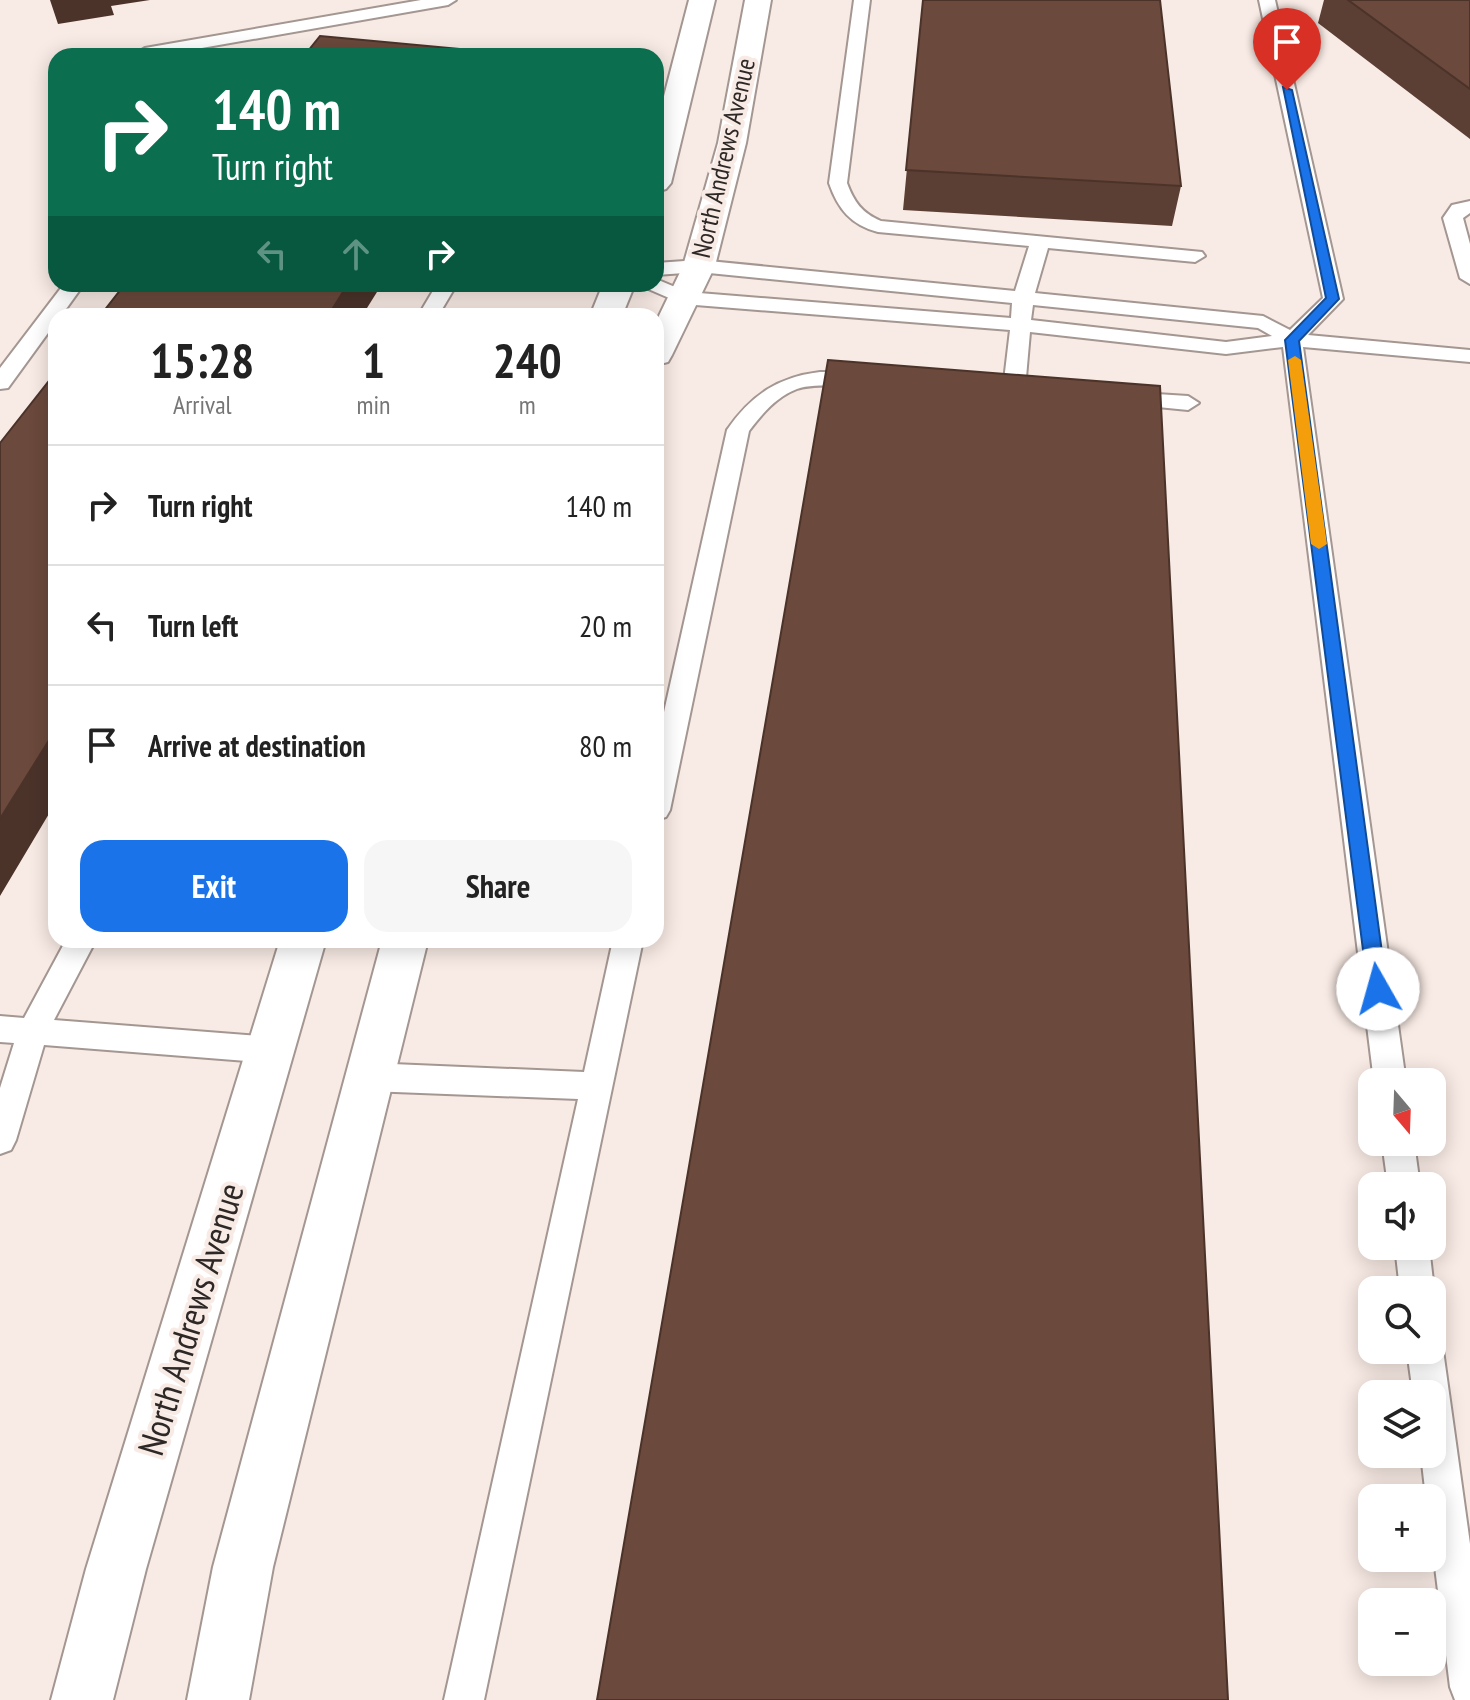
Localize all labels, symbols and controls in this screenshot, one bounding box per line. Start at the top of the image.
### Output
pin [1253,8,1321,90]
icon: arrive [1265,20,1309,64]
street label: North Andrews Avenue [684,55,762,261]
text: 140 m [212,73,341,145]
icon: right [80,80,184,184]
text: Turn right [212,143,333,190]
icon: left [250,232,294,276]
icon: ahead [334,232,378,276]
icon: right [418,232,462,276]
text: 15:28 [150,329,254,391]
text: 1 [362,329,385,391]
text: 240 [493,329,562,391]
text: Arrival [173,388,232,421]
text: min [356,388,390,421]
text: m [519,388,536,421]
icon: right [80,483,124,527]
text: Turn right [148,486,252,525]
text: 140 m [566,486,632,525]
icon: left [80,603,124,647]
text: Turn left [148,606,238,645]
text: 20 m [579,606,632,645]
icon: arrive [80,723,124,767]
text: Arrive at destination [148,726,366,765]
text: 80 m [579,726,632,765]
button: Exit [80,840,348,932]
button: Share [364,840,632,932]
position arrow [1336,947,1420,1031]
north arrow [1358,1068,1446,1156]
map controls [1358,1068,1446,1676]
button: sound [1358,1172,1446,1260]
street label: North Andrews Avenue [126,1177,254,1461]
button: search [1358,1276,1446,1364]
button: layers [1358,1380,1446,1468]
button: + [1358,1484,1446,1572]
button: − [1358,1588,1446,1676]

